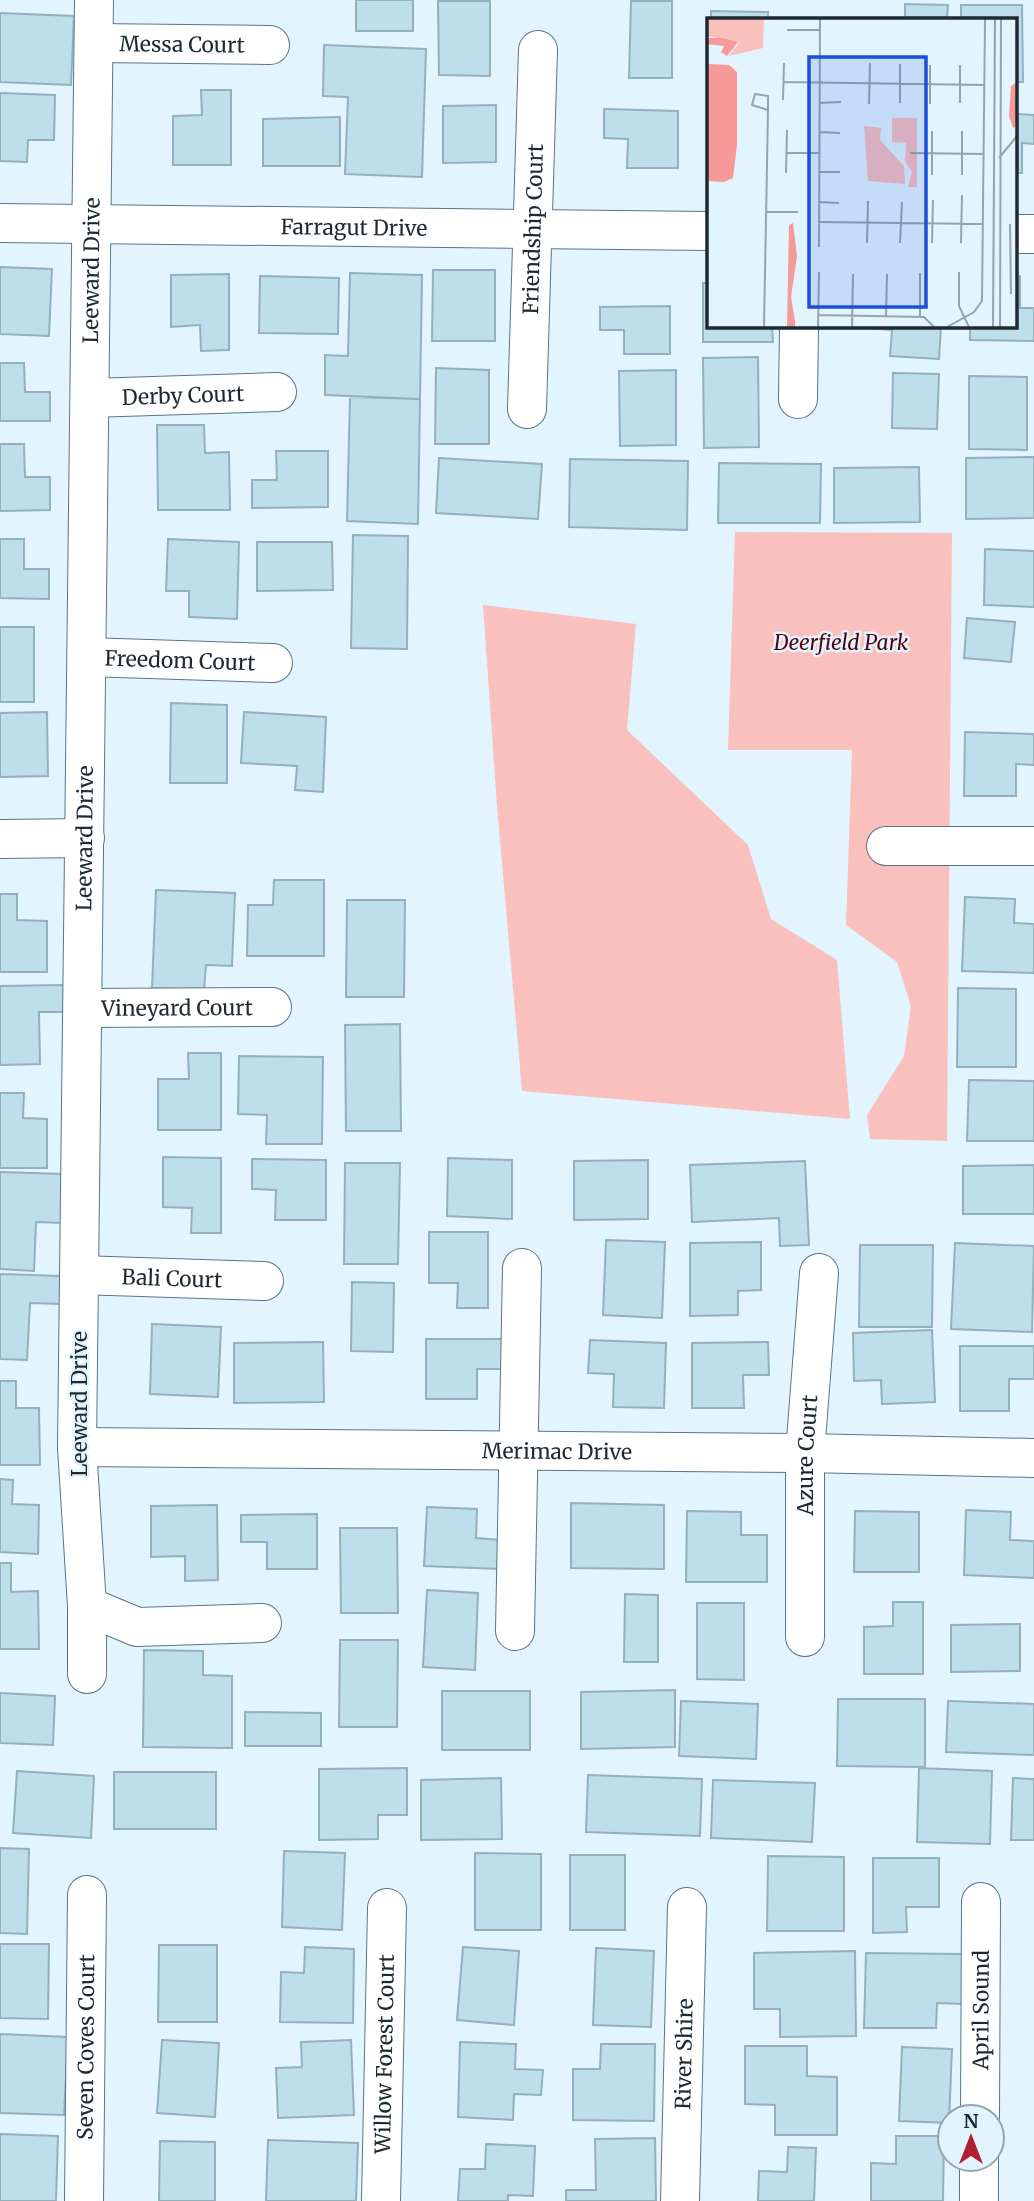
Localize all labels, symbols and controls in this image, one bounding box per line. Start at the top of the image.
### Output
inset map [707,18,1016,327]
street label: Messa Court [119,30,245,58]
street label: Friendship Court [516,143,549,315]
street label: Leeward Drive [76,197,105,343]
street label: Farragut Drive [280,213,428,241]
street label: Derby Court [121,380,245,410]
park label: Deerfield Park [773,629,909,656]
street label: Freedom Court [104,644,256,676]
street label: Leeward Drive [70,765,99,911]
street label: Vineyard Court [100,994,253,1021]
street label: Bali Court [121,1263,223,1293]
street label: Leeward Drive [66,1331,93,1477]
street label: Azure Court [792,1394,823,1517]
street label: Merimac Drive [482,1437,632,1465]
street label: April Sound [967,1950,994,2071]
street label: Seven Coves Court [71,1954,100,2140]
street label: Willow Forest Court [368,1954,400,2155]
street label: River Shire [669,1998,698,2110]
north arrow [936,2103,1006,2173]
text: N [963,2109,979,2133]

